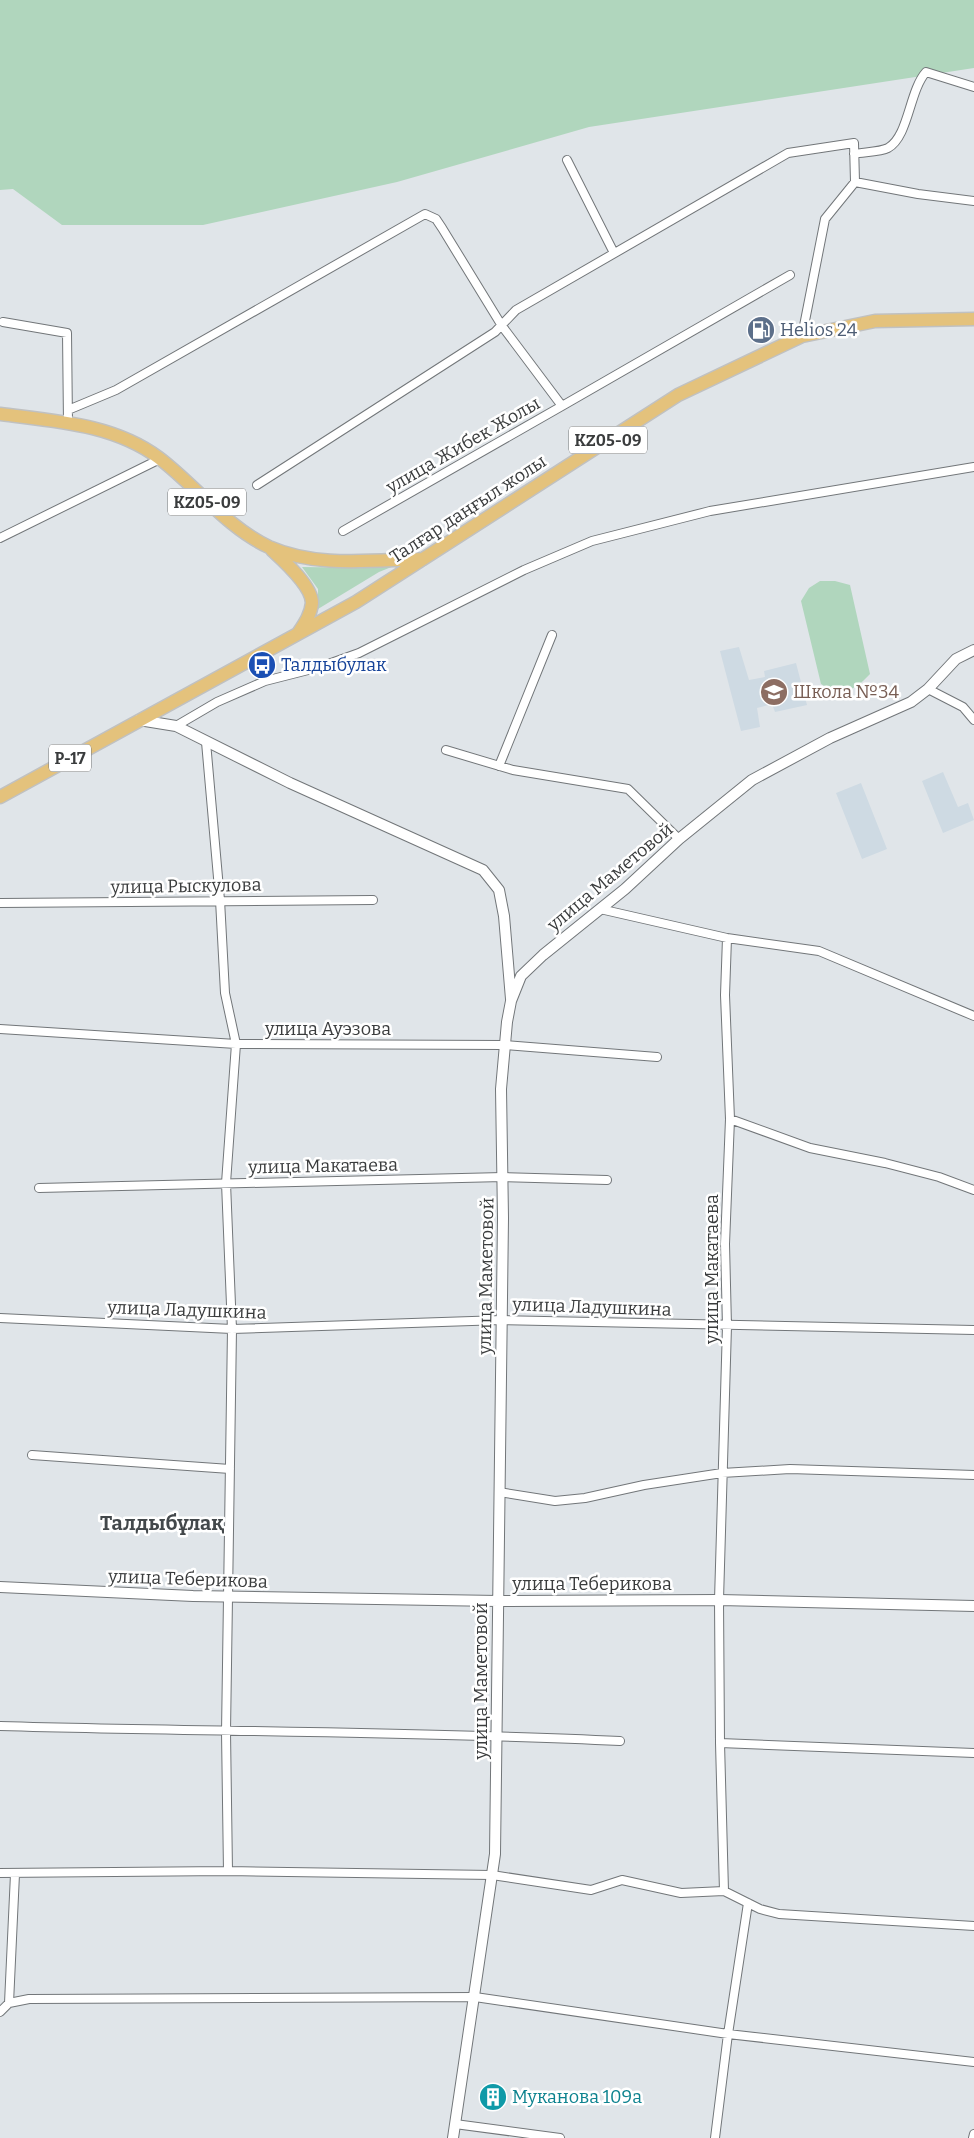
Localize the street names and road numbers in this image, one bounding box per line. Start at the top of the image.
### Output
street label: улица Жибек Жолы [381,392,544,499]
road number: KZ05-09 [569,426,647,454]
street label: Талғар даңғыл жолы [386,450,550,568]
road number: KZ05-09 [168,488,246,516]
road number: P-17 [49,744,91,771]
street label: улица Маметовой [542,818,677,937]
street label: улица Рыскулова [109,874,262,898]
street label: улица Ауэзова [264,1018,391,1040]
street label: улица Макатаева [247,1154,398,1178]
street label: улица Макатаева [701,1194,723,1345]
street label: улица Маметовой [474,1197,498,1356]
street label: улица Ладушкина [511,1293,672,1321]
street label: улица Ладушкина [106,1296,267,1324]
street label: улица Теберикова [107,1565,268,1593]
street label: улица Теберикова [511,1573,672,1595]
street label: улица Маметовой [470,1602,492,1761]

